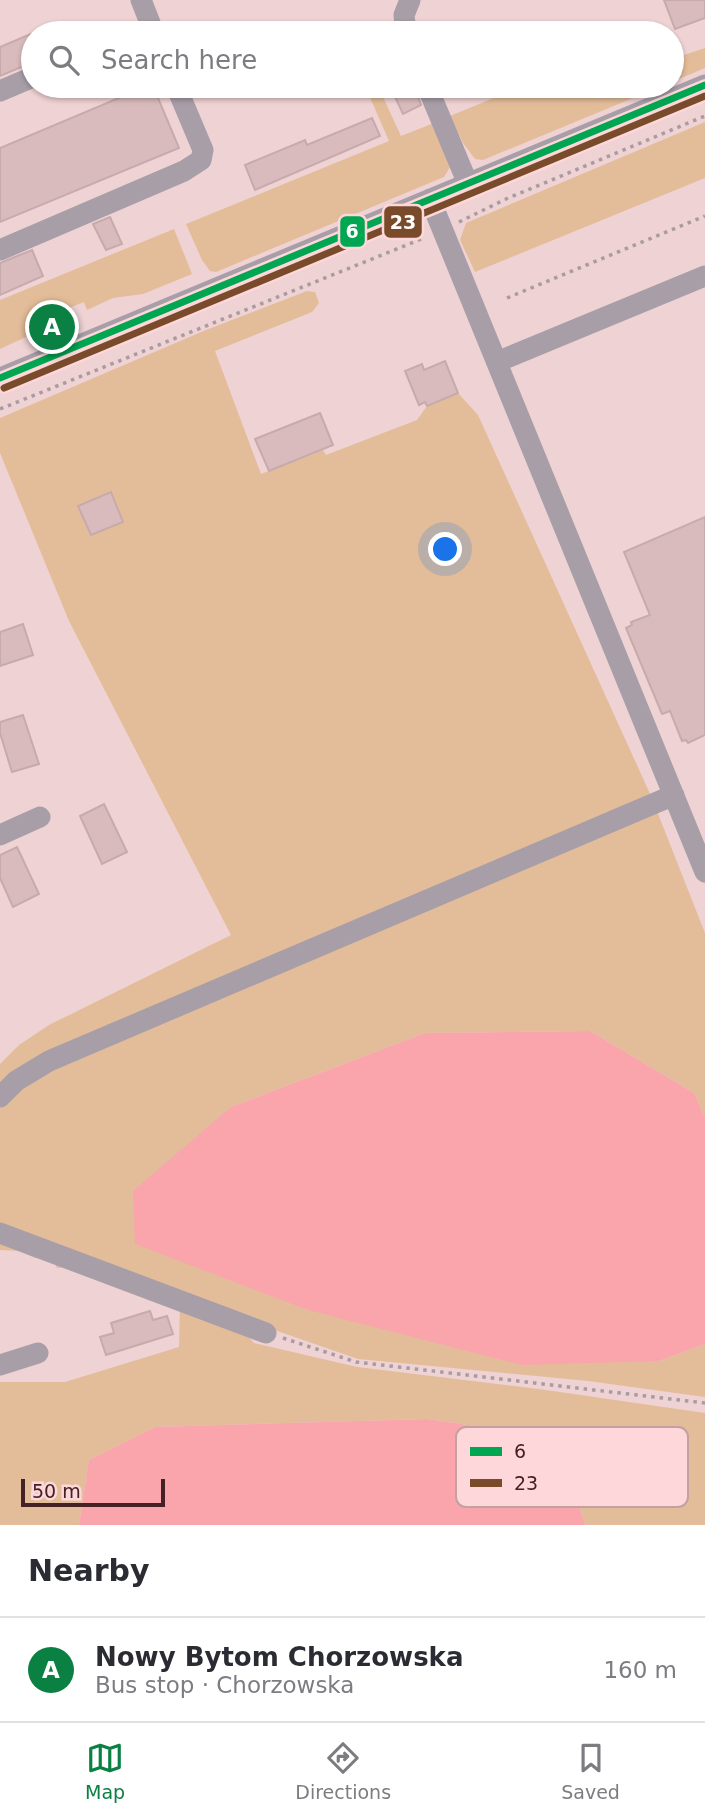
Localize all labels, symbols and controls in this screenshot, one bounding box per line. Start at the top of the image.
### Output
search box [21,21,684,98]
icon: search [45,41,83,79]
text: Search here [101,45,257,75]
line badge: 23 [383,205,423,239]
text: 23 [390,211,416,233]
line badge: 6 [339,215,366,248]
text: 6 [345,220,359,242]
pin: A [29,301,75,353]
your location [428,532,462,566]
legend [456,1427,688,1507]
text: 6 [514,1440,526,1462]
text: 23 [514,1472,538,1494]
scale bar [21,1476,164,1508]
text: 50 m [32,1480,81,1502]
text: Nearby [28,1553,150,1588]
text: Nowy Bytom Chorzowska [95,1642,463,1672]
text: A [42,1657,60,1683]
text: 160 m [603,1657,677,1683]
text: Bus stop · Chorzowska [95,1672,354,1698]
tab: Map [85,1739,125,1803]
tab: Directions [295,1739,391,1803]
tab: Saved [561,1739,620,1803]

